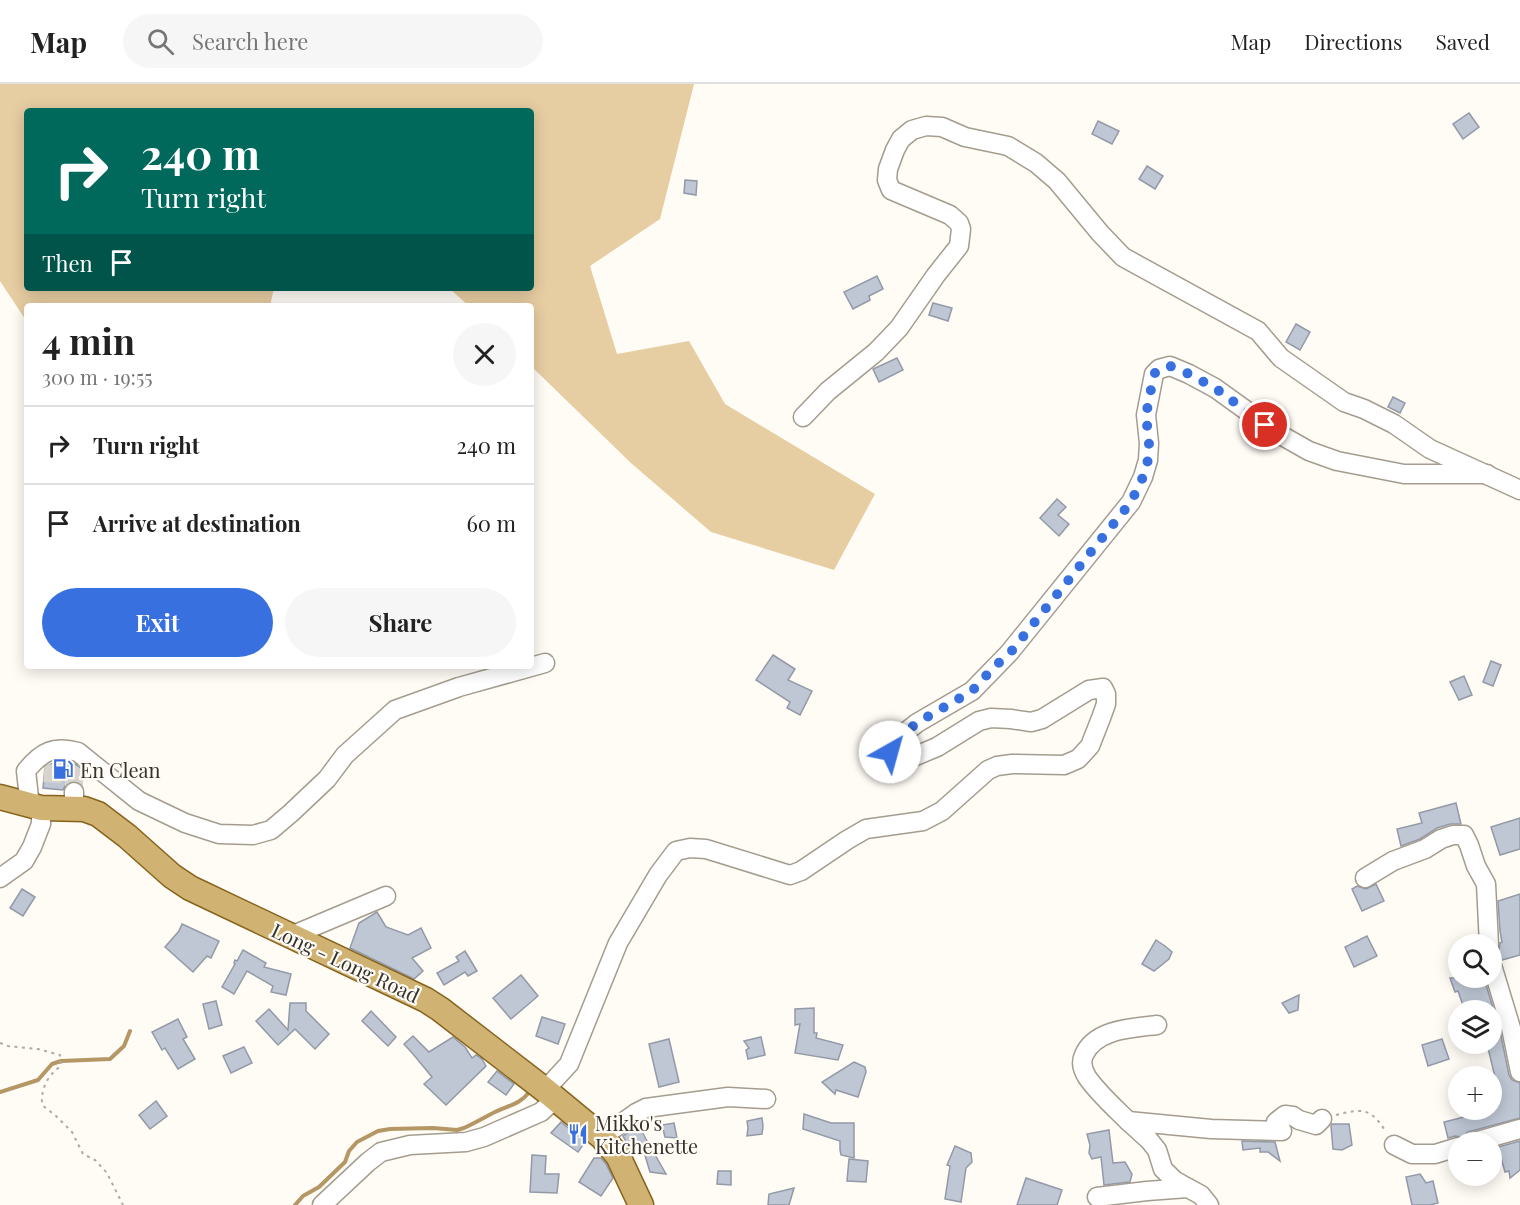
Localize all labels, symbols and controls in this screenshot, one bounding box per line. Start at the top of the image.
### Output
search box [123,14,543,68]
text: Map [30,23,87,60]
icon: search [144,25,177,58]
text: Search here [192,26,308,56]
text: Map [1230,27,1271,55]
text: Directions [1304,27,1402,55]
text: Saved [1435,27,1490,55]
text: 240 m [141,125,260,181]
icon: right [42,132,120,210]
text: Turn right [141,179,266,215]
icon: arrive [105,246,138,279]
text: Then [42,248,93,278]
text: 4 min [42,316,135,364]
button: close [453,323,516,386]
text: 300 m · 19:55 [42,363,153,390]
pin [1239,399,1290,450]
icon: arrive [1248,408,1281,441]
icon: right [42,429,75,462]
text: Turn right [93,430,199,460]
text: 240 m [456,430,516,460]
icon: arrive [42,507,75,540]
text: Arrive at destination [93,508,301,538]
text: 60 m [466,508,516,538]
button: Exit [42,588,273,657]
button: Share [285,588,516,657]
position arrow [858,720,922,784]
place label: En Clean [80,756,160,783]
fuel station icon: En Clean [51,757,75,781]
street label: Long - Long Road [268,916,425,1008]
map controls [1448,934,1502,1186]
button: search [1448,934,1502,988]
button: layers [1448,1000,1502,1054]
button: + [1448,1066,1502,1120]
place label: Mikko's Kitchenette [595,1109,698,1159]
restaurant icon: Mikko's Kitchenette [566,1122,590,1146]
button: − [1448,1132,1502,1186]

